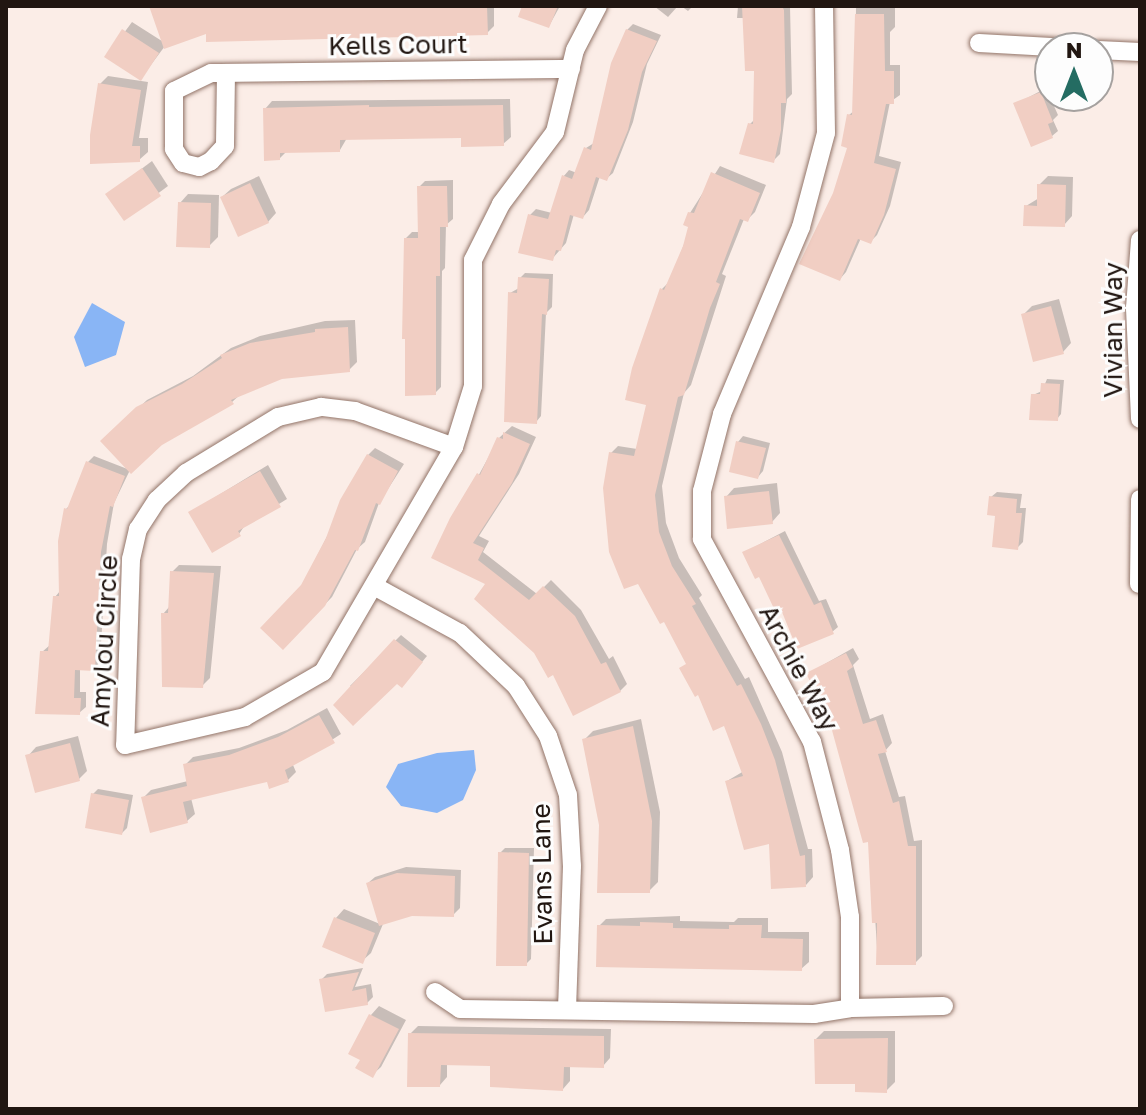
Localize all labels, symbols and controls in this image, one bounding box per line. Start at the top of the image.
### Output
street label: Kells Court [328,28,468,62]
north arrow [1034,32,1114,112]
text: N [1066,36,1082,63]
street label: Vivian Way [1097,262,1129,398]
street label: Amylou Circle [84,554,124,728]
street label: Archie Way [753,599,845,737]
street label: Evans Lane [525,803,559,945]

